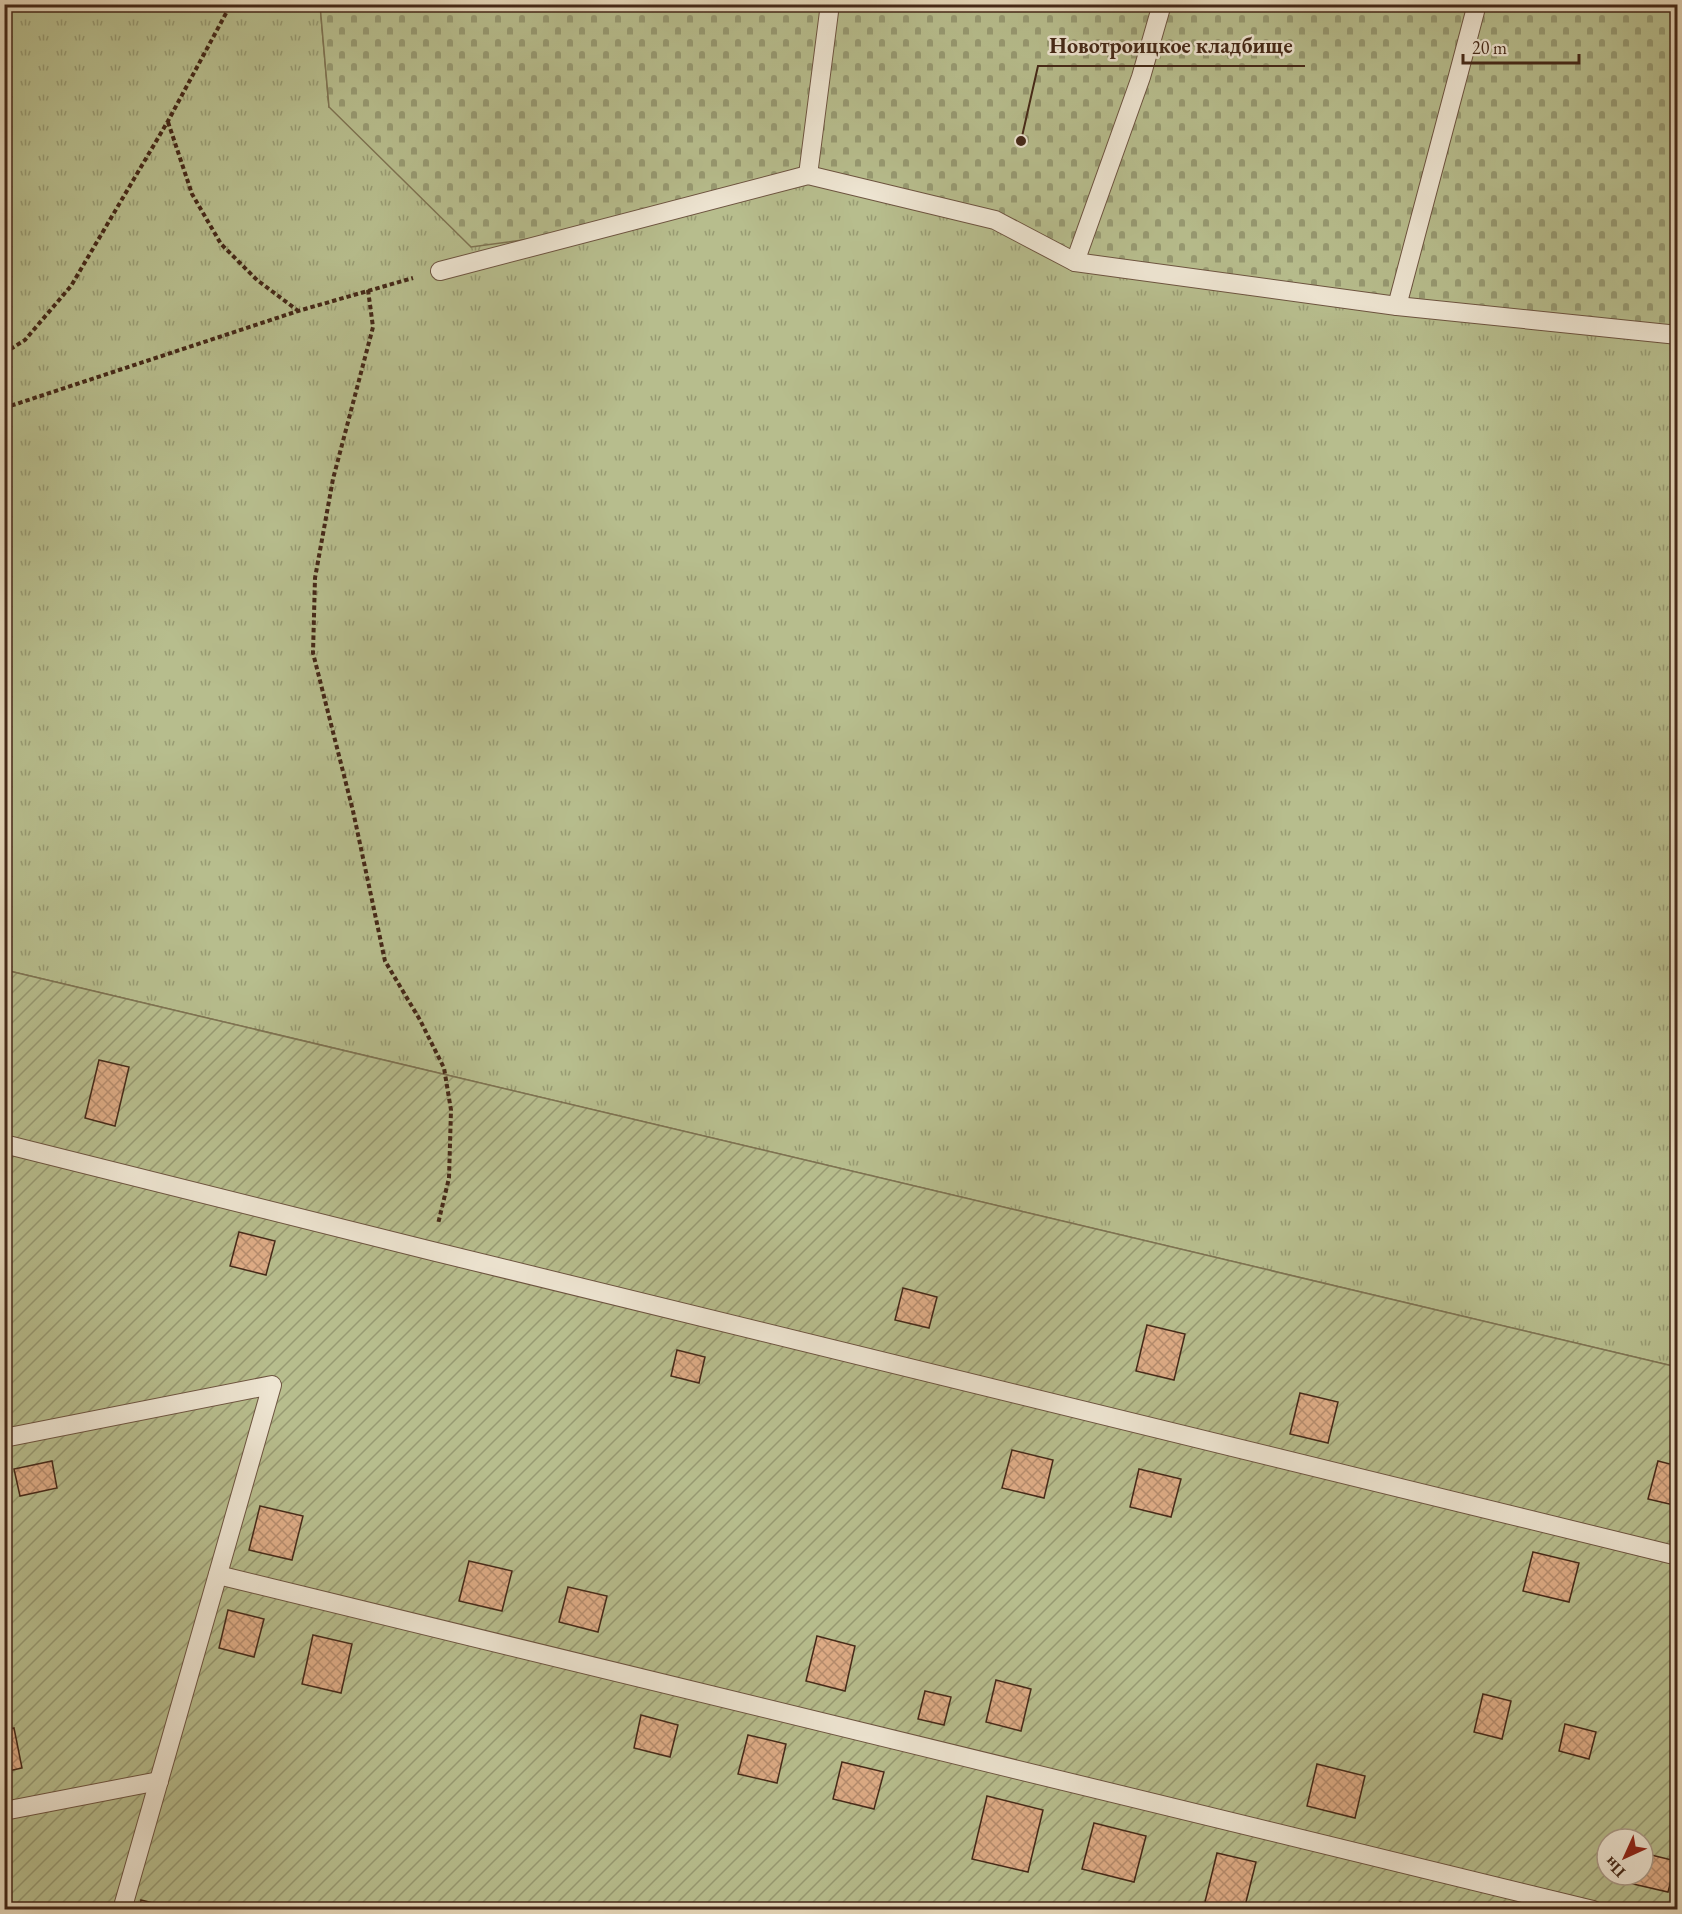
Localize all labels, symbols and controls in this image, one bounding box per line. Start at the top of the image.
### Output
callout: Новотроицкое кладбище [1038,26,1305,66]
scale bar [1463,27,1578,65]
text: Новотроицкое кладбище [1049,31,1293,60]
text: 20 m [1472,36,1507,59]
north arrow [1595,1827,1655,1887]
text: Пн [1600,1852,1630,1882]

